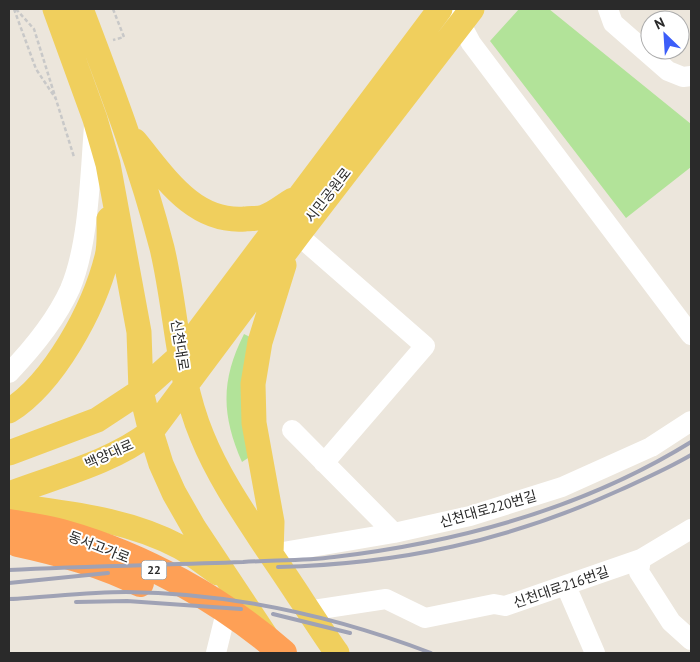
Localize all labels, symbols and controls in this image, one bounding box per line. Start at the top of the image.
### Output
north arrow [640,10,690,60]
text: N [652,13,667,33]
street label: 시민공원로 [301,164,355,226]
street label: 신천대로 [167,318,193,372]
street label: 백양대로 [82,435,136,473]
street label: 신천대로220번길 [437,487,539,531]
street label: 동서고가로 [66,527,132,567]
road number: 22 [142,560,166,580]
street label: 신천대로216번길 [511,562,611,612]

